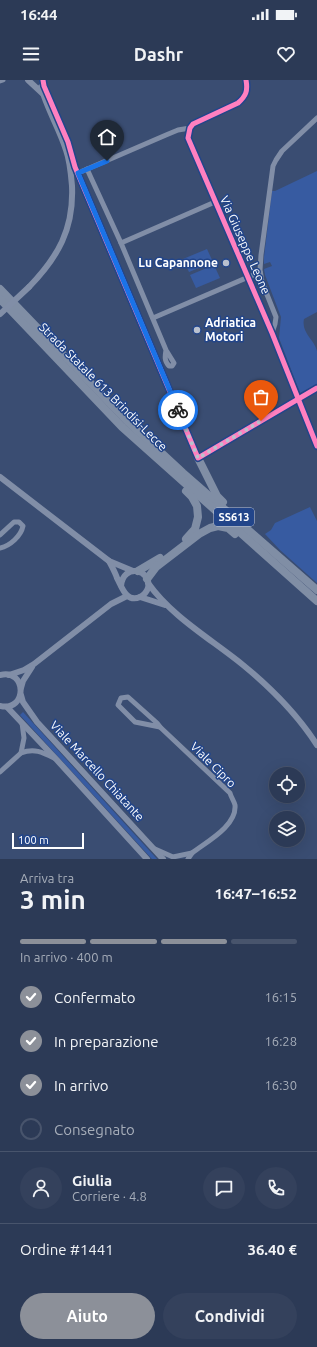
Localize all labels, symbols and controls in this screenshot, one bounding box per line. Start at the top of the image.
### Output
text: 16:44 [20,6,58,23]
icon: menu [20,43,42,65]
icon: heart [275,43,297,65]
text: Dashr [134,44,183,64]
pin [90,120,124,161]
icon: home [96,126,118,148]
street label: Via Giuseppe Leone [218,194,273,296]
place label: Lu Capannone [138,256,218,269]
marker: Lu Capannone [221,258,231,268]
place label: Adriatica Motori [205,316,256,343]
street label: Strada Statale 613 Brindisi-Lecce [37,320,170,453]
marker: Adriatica Motori [192,325,202,335]
pin [244,380,278,421]
icon: bag [250,386,272,408]
courier [158,390,198,430]
icon: bike [167,399,189,421]
road number: SS613 [214,508,254,526]
street label: Viale Marcello Chiatante [48,718,147,823]
street label: Viale Cipro [188,739,239,790]
map controls [269,767,305,847]
button: locate [269,767,305,803]
button: layers [269,811,305,847]
scale bar [12,831,84,850]
text: 100 m [18,834,49,846]
text: Arriva tra [20,871,74,885]
text: 3 min [20,885,86,914]
text: 16:47–16:52 [214,885,297,902]
text: In arrivo · 400 m [20,950,113,964]
icon: check [20,986,42,1008]
text: Confermato [54,989,135,1006]
text: 16:15 [264,990,297,1004]
icon: check [20,1030,42,1052]
text: In preparazione [54,1033,159,1050]
text: 16:28 [264,1034,297,1048]
icon: check [20,1074,42,1096]
text: In arrivo [54,1077,109,1094]
text: 16:30 [264,1078,297,1092]
text: Consegnato [54,1121,135,1138]
button: person [20,1167,62,1209]
button: chat [203,1167,245,1209]
button: phone [255,1167,297,1209]
text: Giulia [72,1172,112,1189]
text: Corriere · 4.8 [72,1189,147,1203]
text: Ordine #1441 [20,1241,114,1258]
text: 36.40 € [247,1241,297,1258]
button: Aiuto [20,1293,155,1339]
button: Condividi [163,1293,297,1339]

